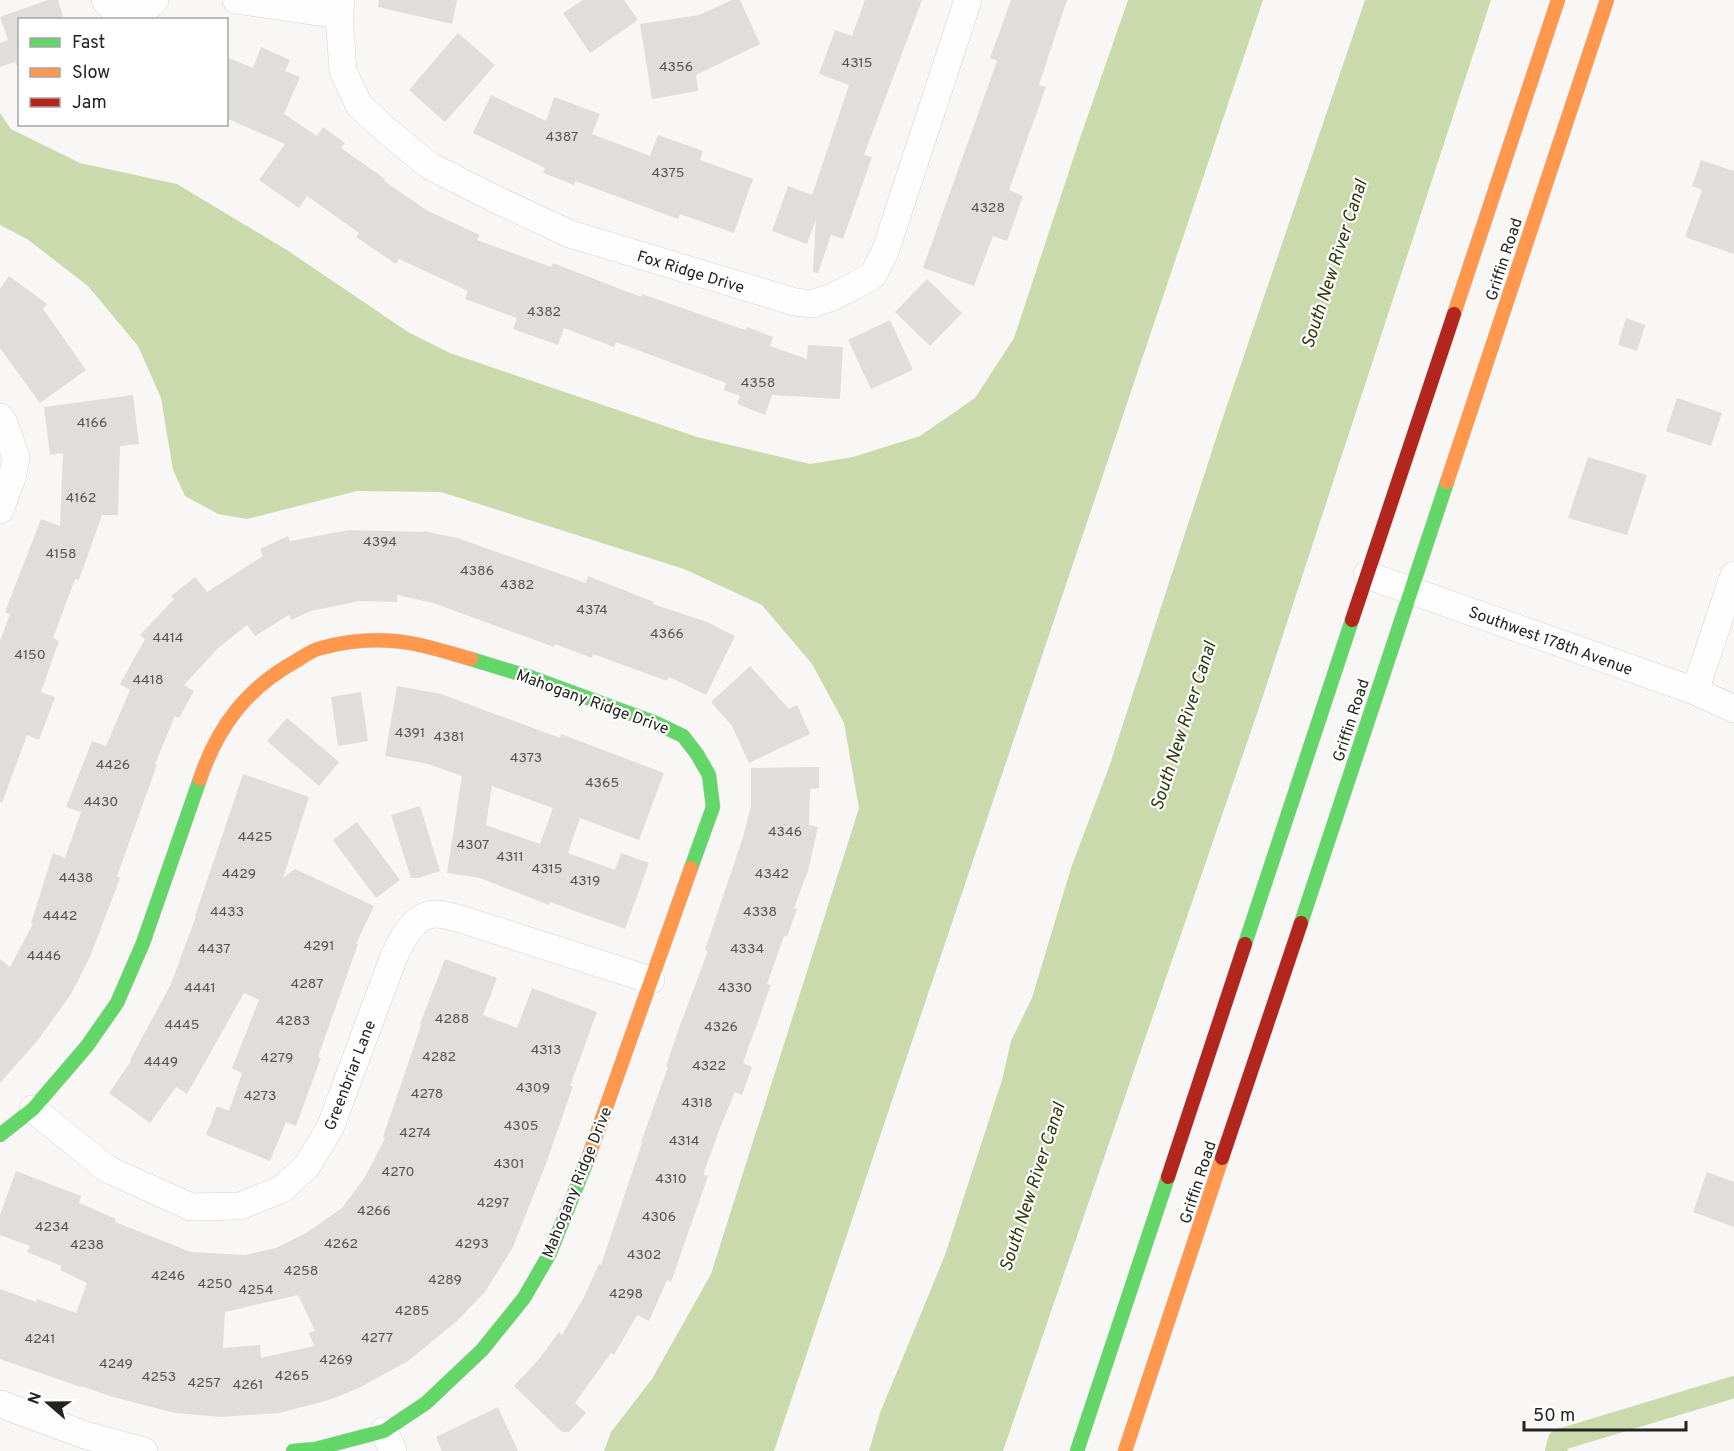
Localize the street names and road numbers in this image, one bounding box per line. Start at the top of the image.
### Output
street label: Griffin Road [1482,216,1528,304]
street label: Fox Ridge Drive [634,247,747,299]
street label: Southwest 178th Avenue [1465,603,1635,681]
street label: Mahogany Ridge Drive [513,666,671,740]
street label: Griffin Road [1329,677,1375,765]
street label: Greenbriar Lane [321,1018,381,1134]
street label: Mahogany Ridge Drive [538,1104,617,1261]
street label: Griffin Road [1176,1139,1222,1227]

